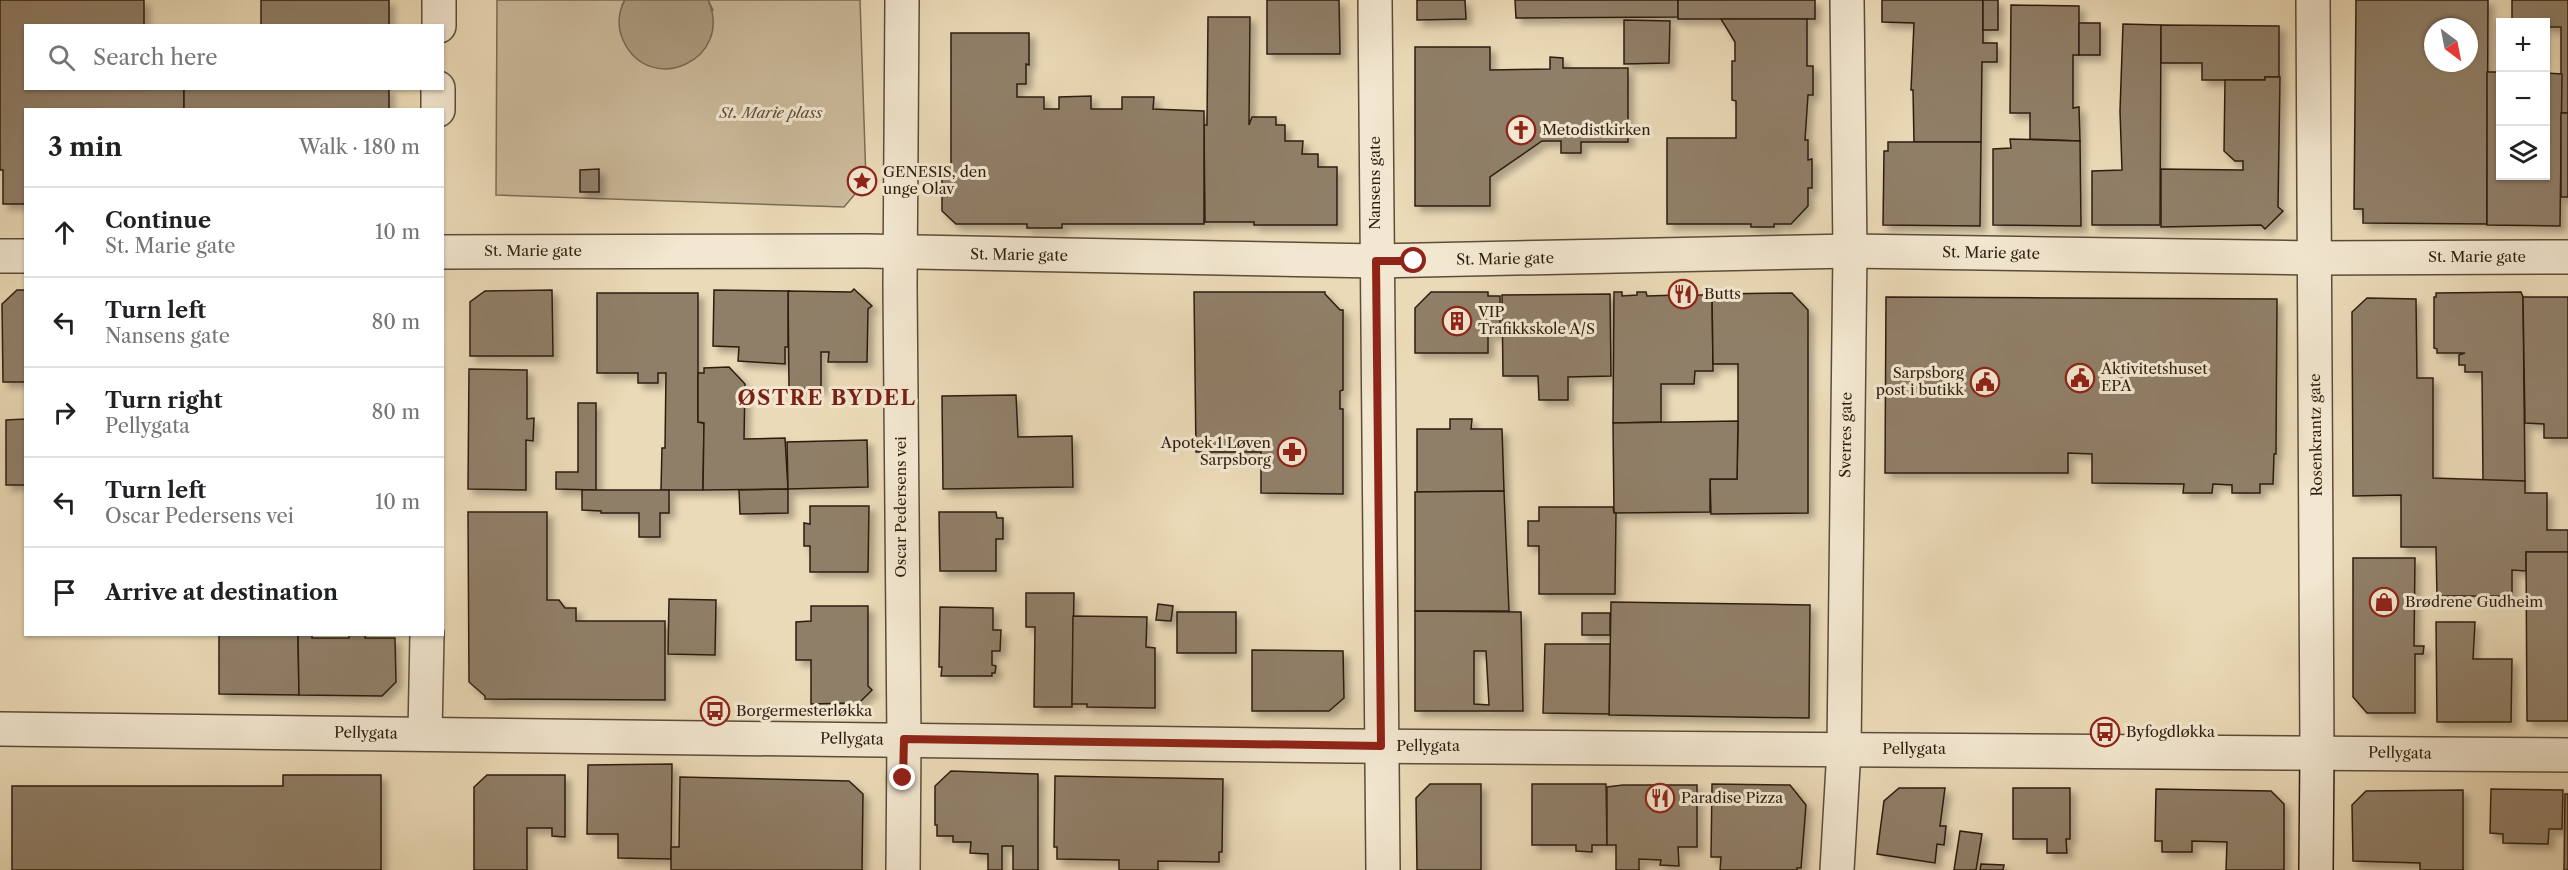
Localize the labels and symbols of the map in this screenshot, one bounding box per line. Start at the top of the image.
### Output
north arrow [2424,18,2478,72]
park label: St. Marie plass [718,103,823,122]
church icon: Metodistkirken [1505,114,1537,146]
place label: Metodistkirken [1542,120,1651,139]
street label: Nansens gate [1365,136,1384,230]
place label: GENESIS, den unge Olav [883,162,987,198]
place icon: GENESIS, den unge Olav [846,165,878,197]
street label: St. Marie gate [484,241,582,260]
street label: St. Marie gate [1942,242,2040,263]
street label: St. Marie gate [970,244,1068,265]
route start [1400,247,1426,273]
street label: St. Marie gate [2428,247,2526,266]
street label: St. Marie gate [1456,248,1554,269]
restaurant icon: Butts [1667,278,1699,310]
place label: Butts [1704,284,1741,303]
place label: VIP Trafikkskole A/S [1477,302,1595,338]
building icon: VIP Trafikkskole A/S [1441,305,1473,337]
place label: Aktivitetshuset EPA [2100,359,2208,395]
public building icon: Aktivitetshuset EPA [2064,362,2096,394]
place label: Sarpsborg post i butikk [1876,363,1965,399]
public building icon: Sarpsborg post i butikk [1969,366,2001,398]
street label: Rosenkrantz gate [2305,373,2326,497]
district label: ØSTRE BYDEL [737,385,917,410]
street label: Sverres gate [1835,392,1856,478]
place label: Apotek 1 Løven Sarpsborg [1160,433,1272,469]
street label: Oscar Pedersens vei [891,436,910,578]
pharmacy icon: Apotek 1 Løven Sarpsborg [1276,436,1308,468]
shop icon: Brødrene Gudheim [2368,586,2400,618]
place label: Brødrene Gudheim [2405,592,2543,611]
bus stop icon: Borgermesterløkka [699,695,731,727]
place label: Borgermesterløkka [736,701,872,720]
bus stop icon: Byfogdløkka [2089,716,2121,748]
street label: Pellygata [334,722,398,743]
place label: Byfogdløkka [2126,722,2215,741]
street label: Pellygata [820,728,884,749]
street label: Pellygata [1396,736,1460,755]
street label: Pellygata [1882,739,1946,758]
street label: Pellygata [2368,742,2432,763]
route end [889,764,915,790]
restaurant icon: Paradise Pizza [1644,782,1676,814]
place label: Paradise Pizza [1681,788,1783,807]

